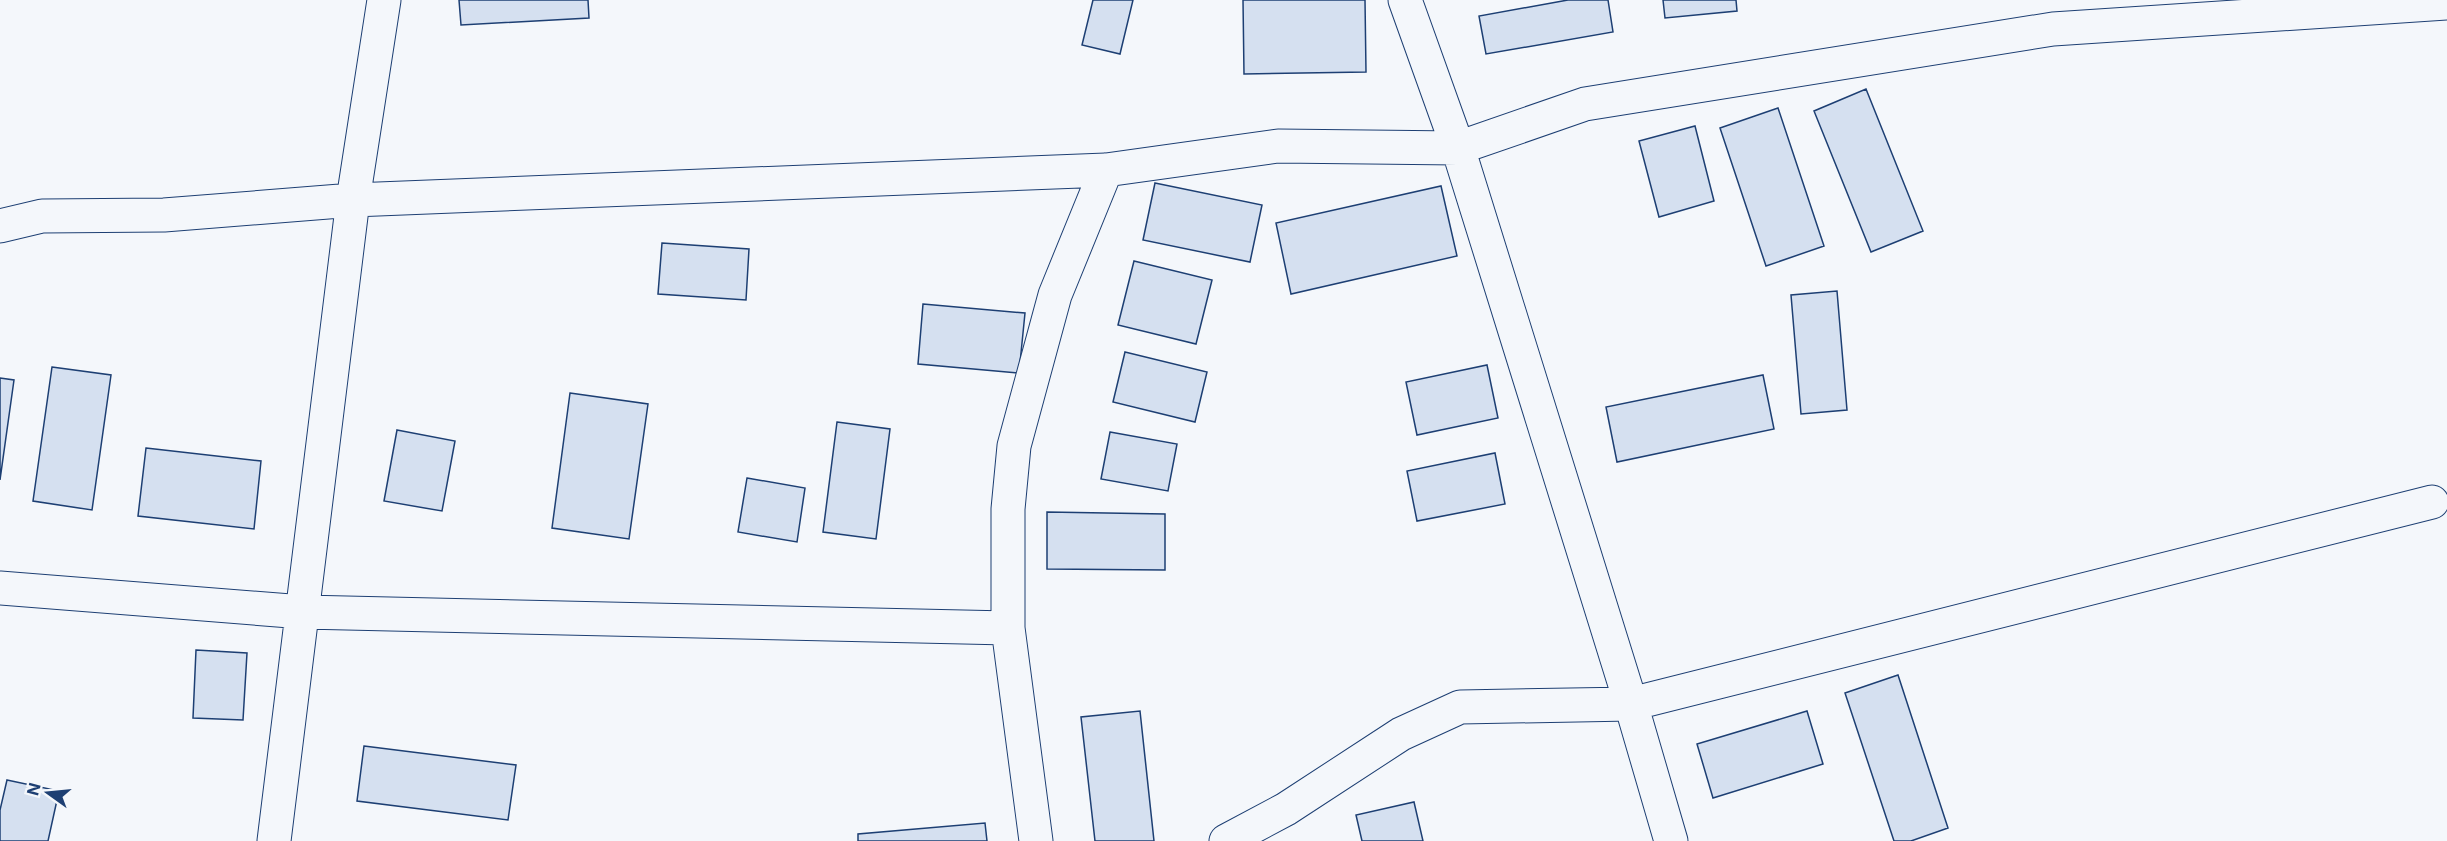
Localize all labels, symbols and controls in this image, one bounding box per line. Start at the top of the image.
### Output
north arrow [18,763,78,823]
text: N [22,781,45,798]

